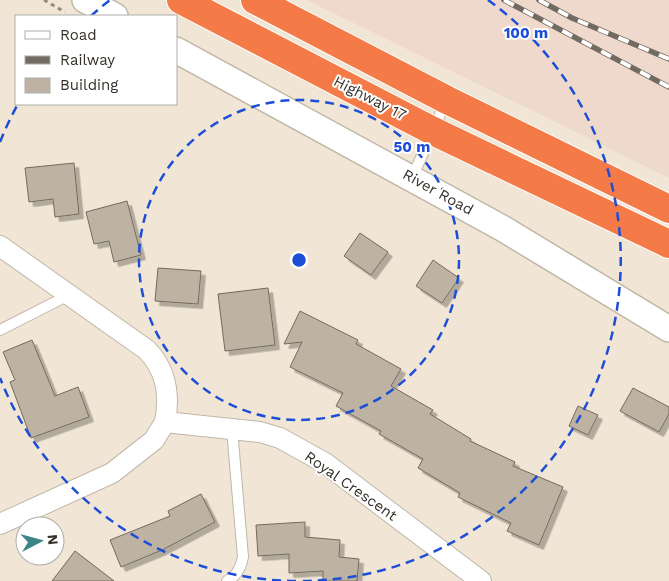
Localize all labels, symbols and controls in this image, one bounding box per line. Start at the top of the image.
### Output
legend [15,15,178,105]
text: 100 m [504,24,548,42]
text: Road [60,26,97,44]
text: Railway [60,51,115,69]
street label: Highway 17 [331,72,409,124]
text: Building [60,76,118,94]
text: 50 m [394,138,430,156]
street label: River Road [400,165,476,219]
centre of rings [290,251,308,269]
street label: Royal Crescent [301,447,401,525]
north arrow [15,516,65,566]
text: N [44,534,61,546]

